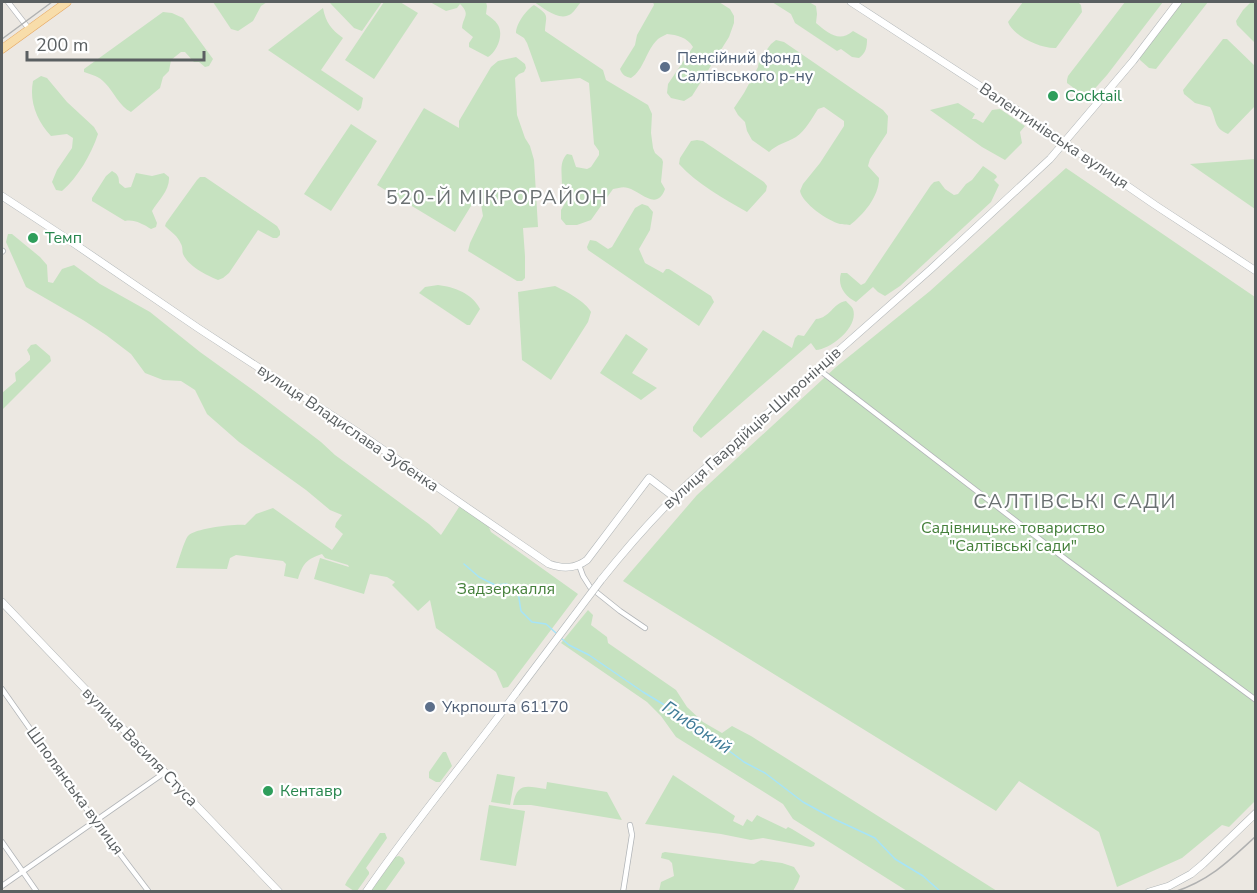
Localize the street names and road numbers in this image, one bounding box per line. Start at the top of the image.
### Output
street label: Валентинівська вулиця [975,78,1133,194]
street label: вулиця Гвардійців-Широнінців [658,342,846,514]
street label: вулиця Владислава Зубенка [253,359,443,497]
street label: вулиця Василя Стуса [77,682,203,812]
street label: Шполянська вулиця [21,723,129,859]

